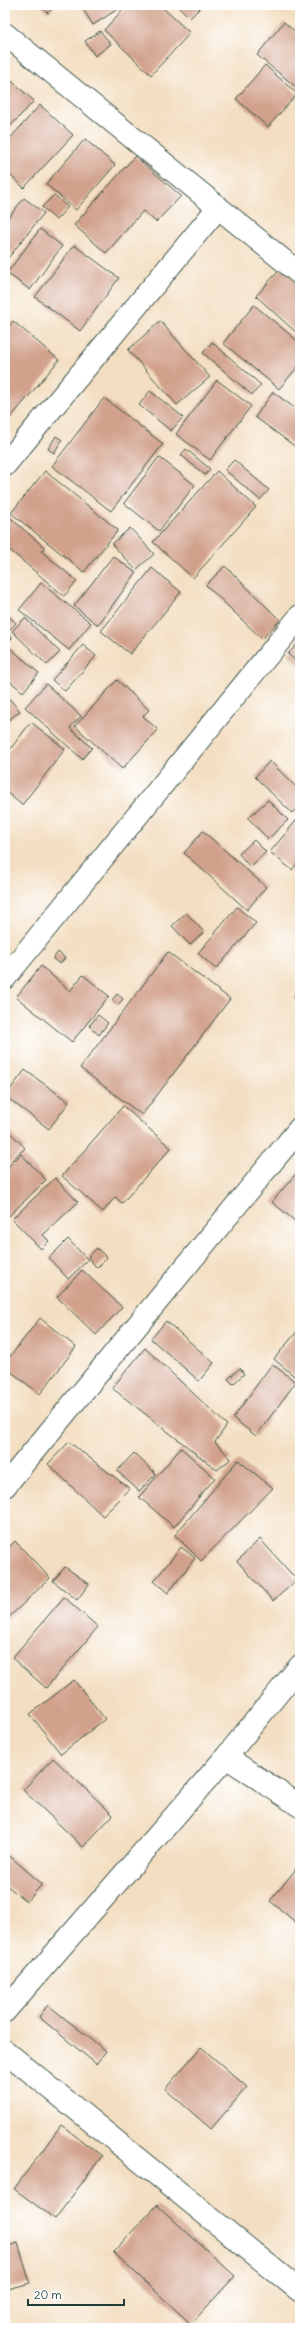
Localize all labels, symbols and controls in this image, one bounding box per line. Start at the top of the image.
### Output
scale bar [28,2281,124,2307]
text: 20 m [34,2287,62,2302]

